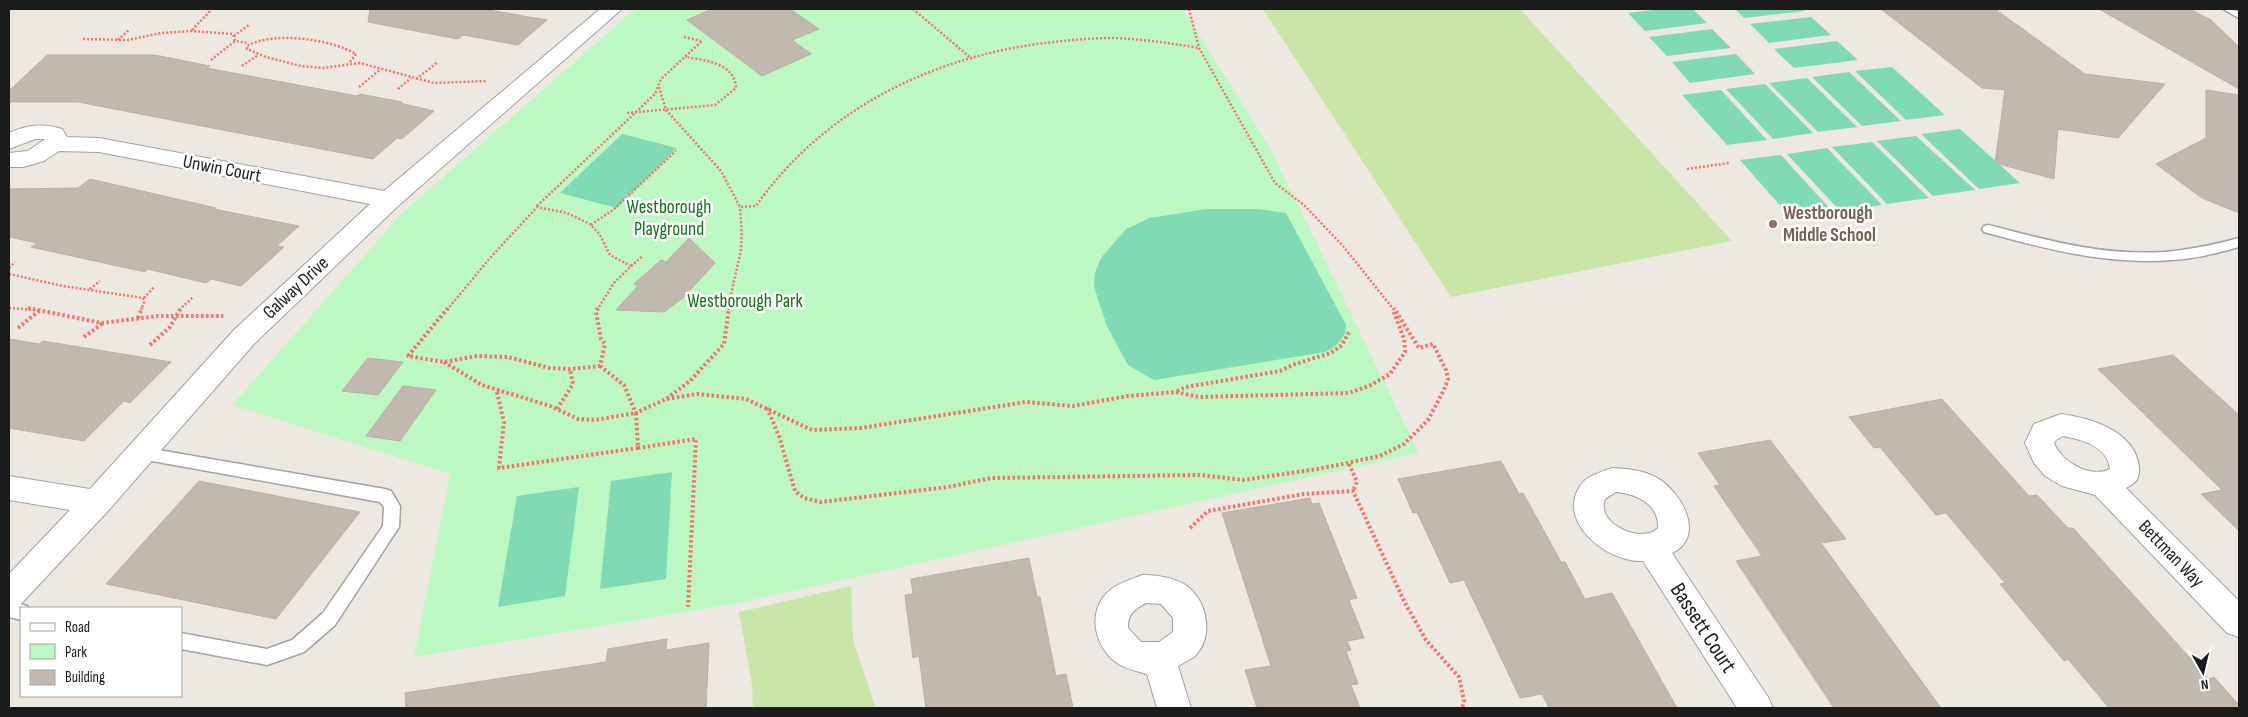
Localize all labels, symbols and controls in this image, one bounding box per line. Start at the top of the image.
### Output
street label: Unwin Court [181,150,263,188]
park label: Westborough Playground [627,196,711,241]
place label: Westborough Middle School [1783,202,1876,247]
marker: Westborough Middle School [1767,218,1779,230]
street label: Galway Drive [258,252,334,324]
park label: Westborough Park [687,290,804,313]
street label: Bettman Way [2133,516,2209,593]
street label: Bassett Court [1664,578,1742,678]
legend [20,607,182,697]
text: Road [65,618,90,637]
text: Park [65,643,87,662]
north arrow [2178,647,2228,697]
text: Building [65,668,105,687]
text: N [2200,675,2210,693]

